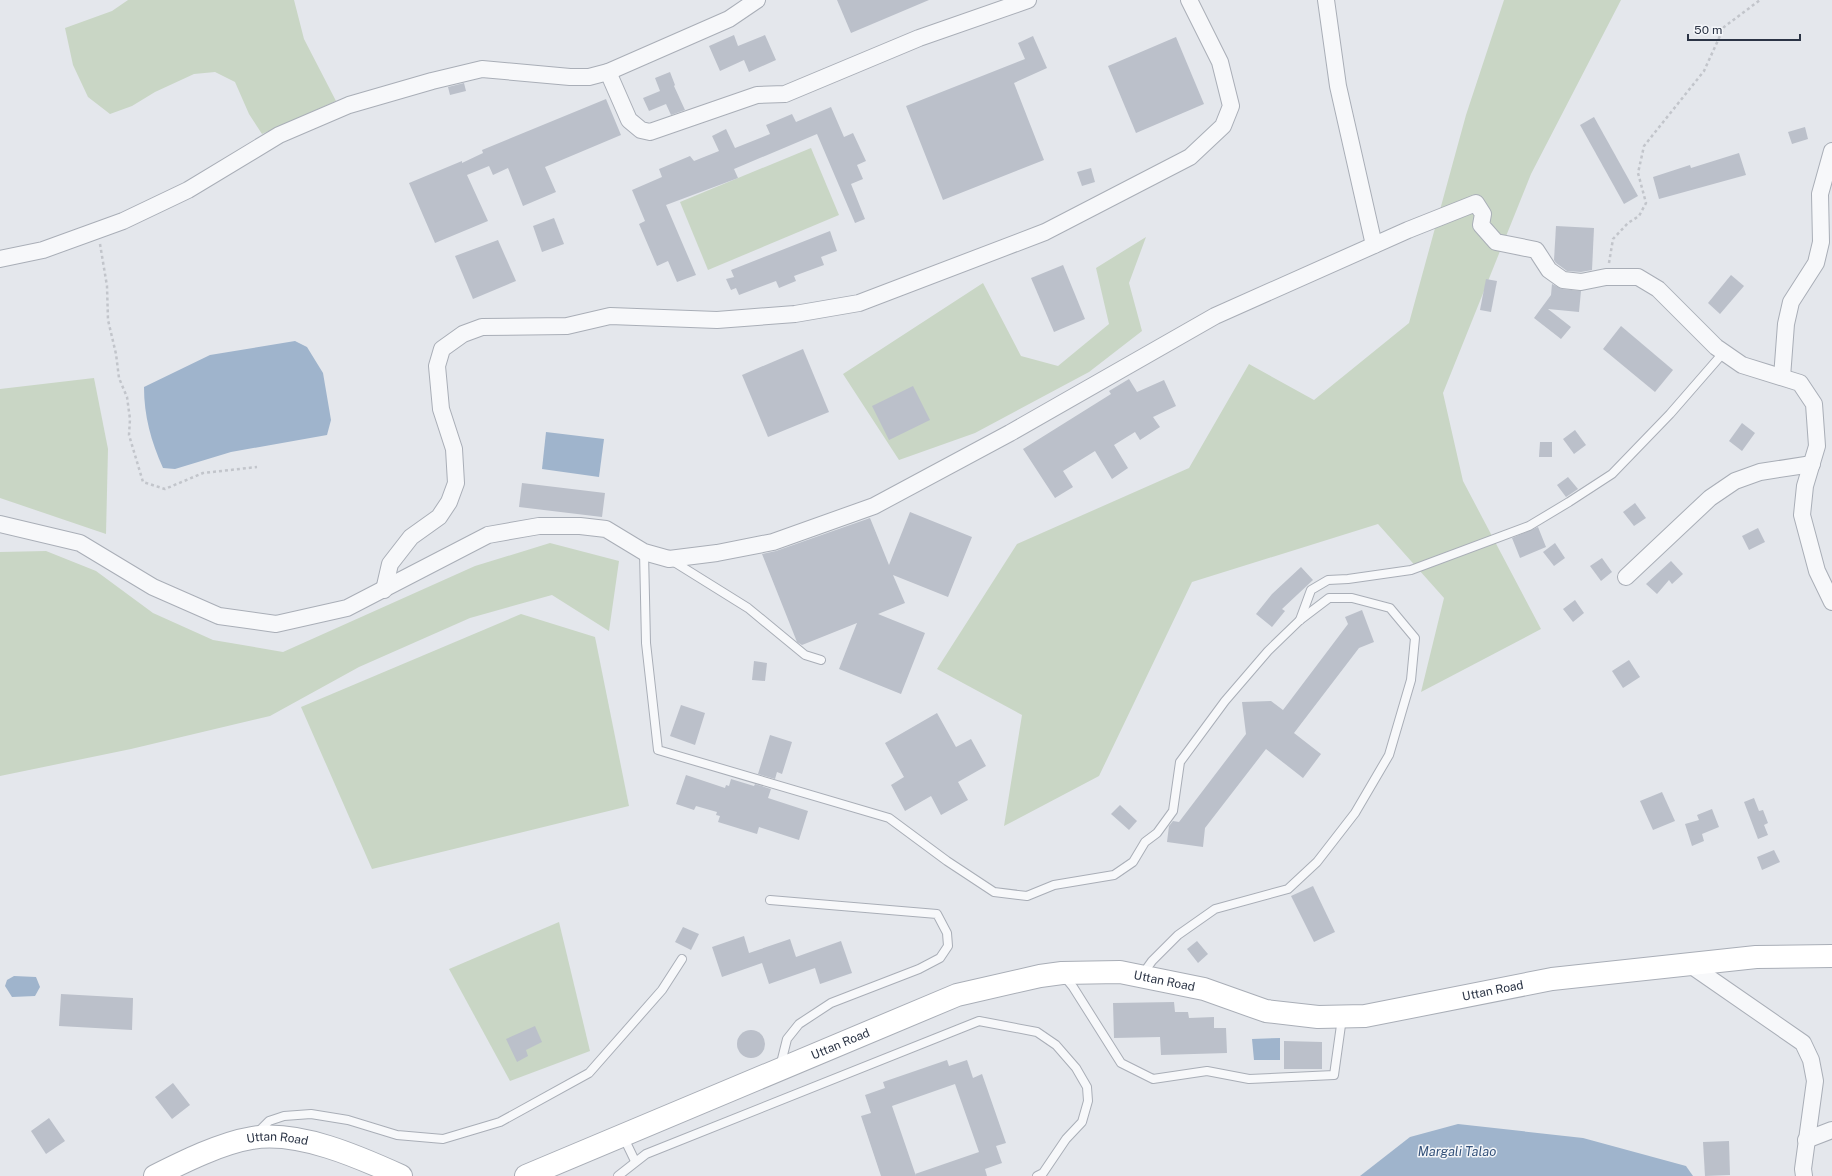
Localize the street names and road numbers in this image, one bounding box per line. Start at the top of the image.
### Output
street label: Uttan Road [1132,968,1196,994]
street label: Uttan Road [1461,978,1525,1004]
street label: Uttan Road [809,1025,872,1062]
street label: Uttan Road [245,1130,310,1148]

